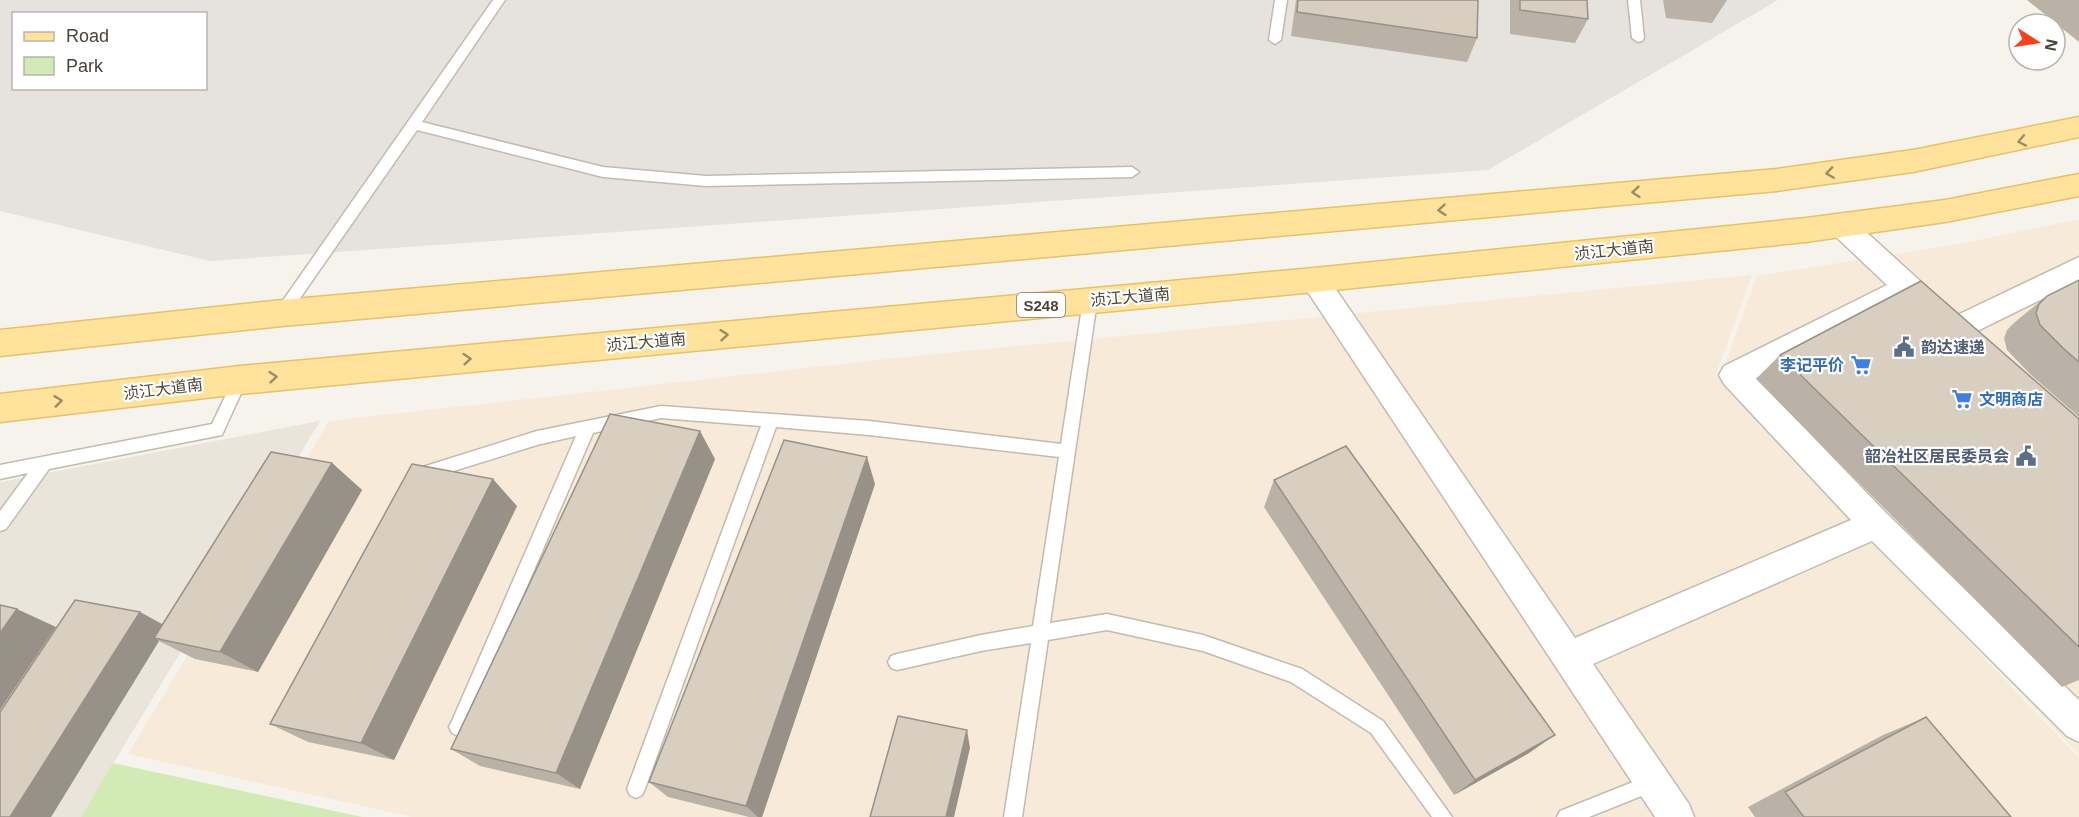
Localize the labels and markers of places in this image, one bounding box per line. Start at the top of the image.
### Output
public building icon: 韵达速递 [1892,335,1916,359]
place label: 韵达速递 [1921,339,1985,356]
supermarket icon: 李记平价 [1849,353,1873,377]
place label: 李记平价 [1780,356,1844,374]
supermarket icon: 文明商店 [1950,387,1974,411]
place label: 文明商店 [1979,391,2043,408]
public building icon: 韶冶社区居民委员会 [2014,444,2038,468]
place label: 韶冶社区居民委员会 [1865,447,2009,465]

